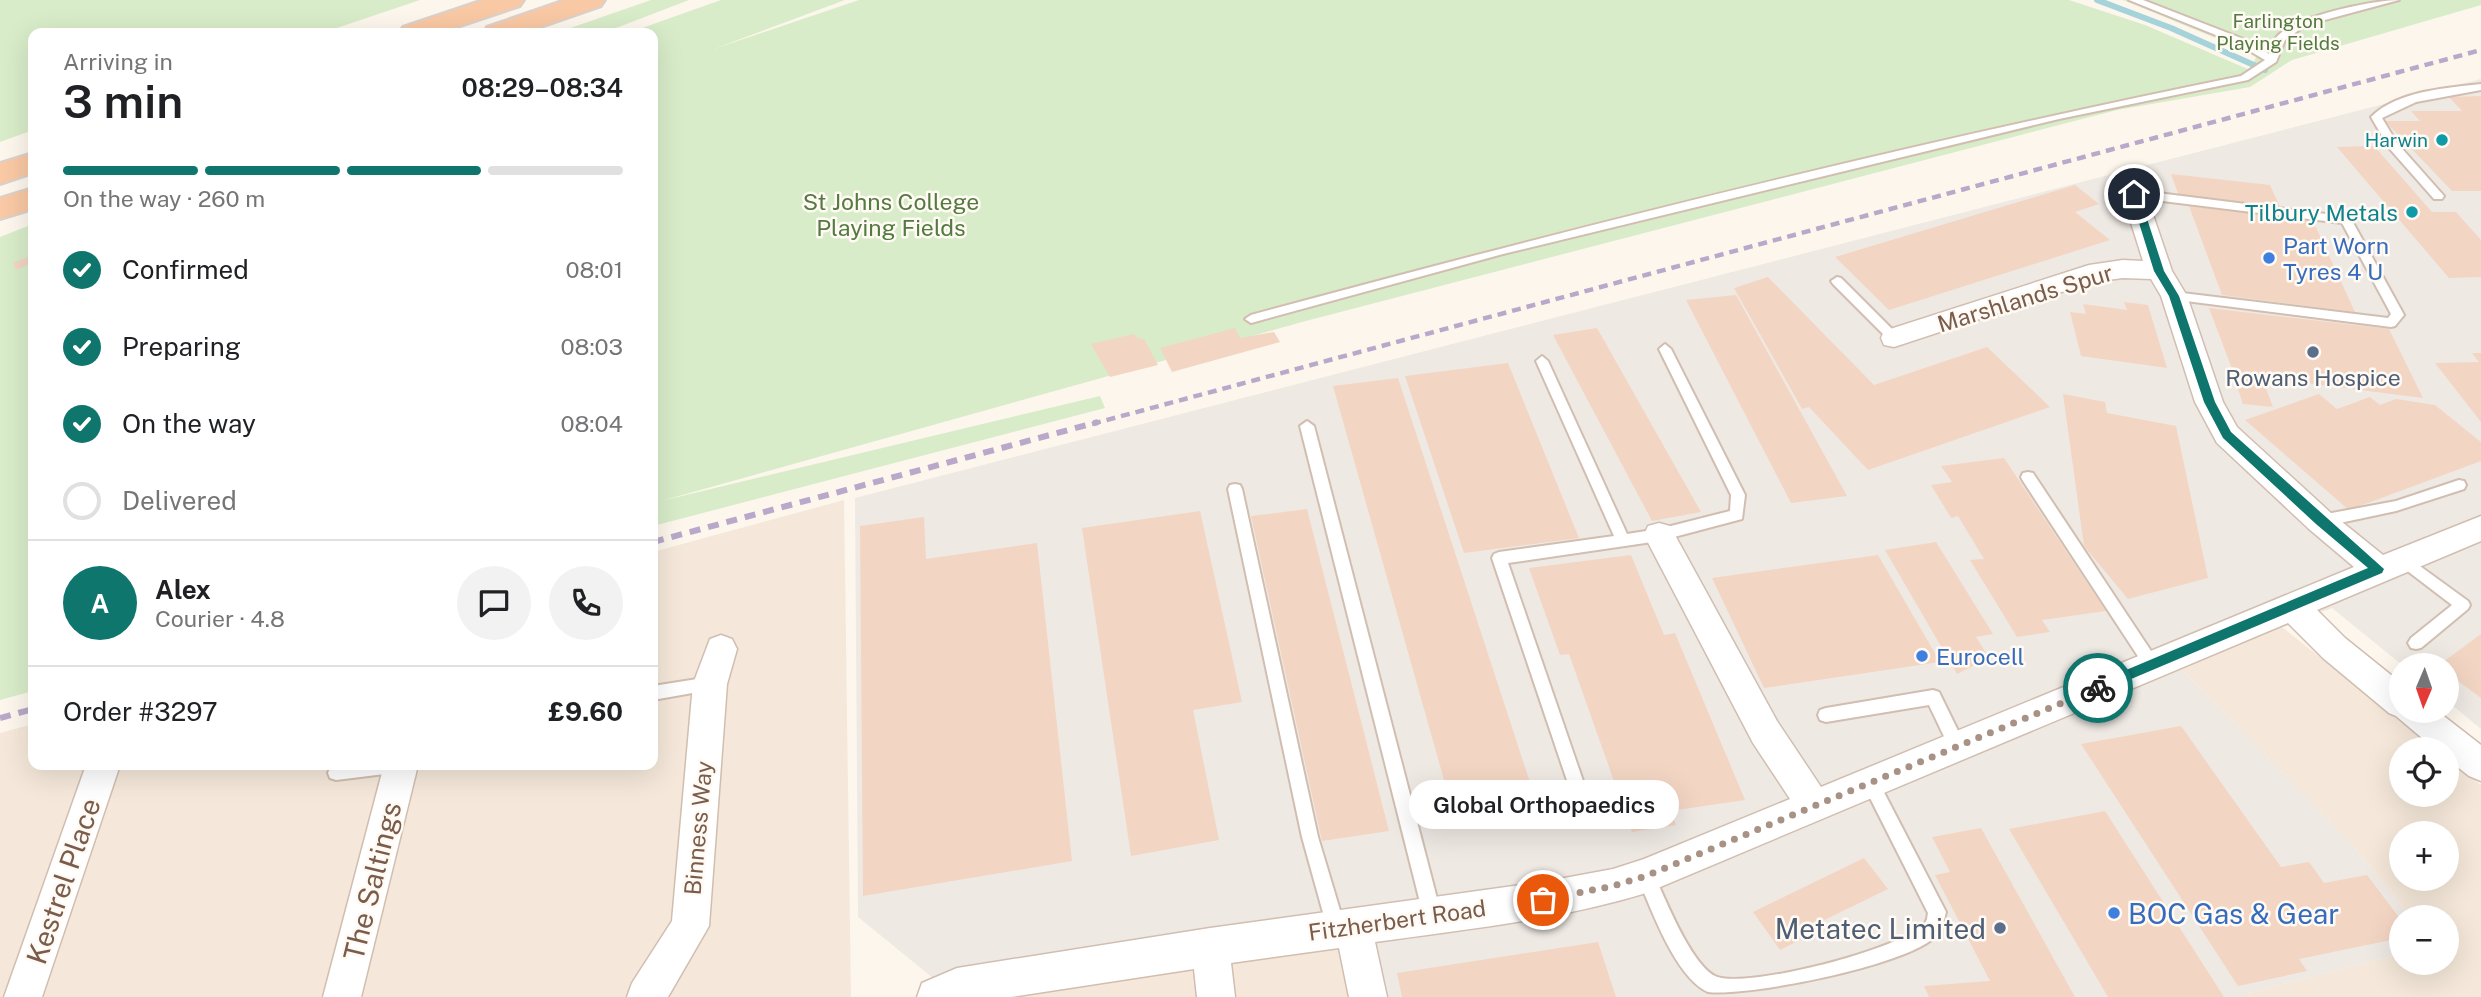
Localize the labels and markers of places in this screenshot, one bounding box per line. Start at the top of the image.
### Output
place label: Harwin [2365,129,2428,151]
marker: Harwin [2434,132,2450,148]
pin [2104,164,2164,224]
place label: Tilbury Metals [2245,199,2398,226]
marker: Tilbury Metals [2404,204,2420,220]
place label: Part Worn Tyres 4 U [2283,232,2389,285]
marker: Part Worn Tyres 4 U [2261,250,2277,266]
marker: Rowans Hospice [2305,344,2321,360]
place label: Rowans Hospice [2225,364,2401,391]
place label: Eurocell [1936,643,2024,670]
marker: Eurocell [1914,648,1930,664]
callout: Global Orthopaedics [1408,781,1678,830]
pin [1513,870,1573,930]
place label: BOC Gas & Gear [2128,897,2339,930]
marker: BOC Gas & Gear [2106,905,2122,921]
place label: Metatec Limited [1775,912,1986,945]
marker: Metatec Limited [1992,920,2008,936]

